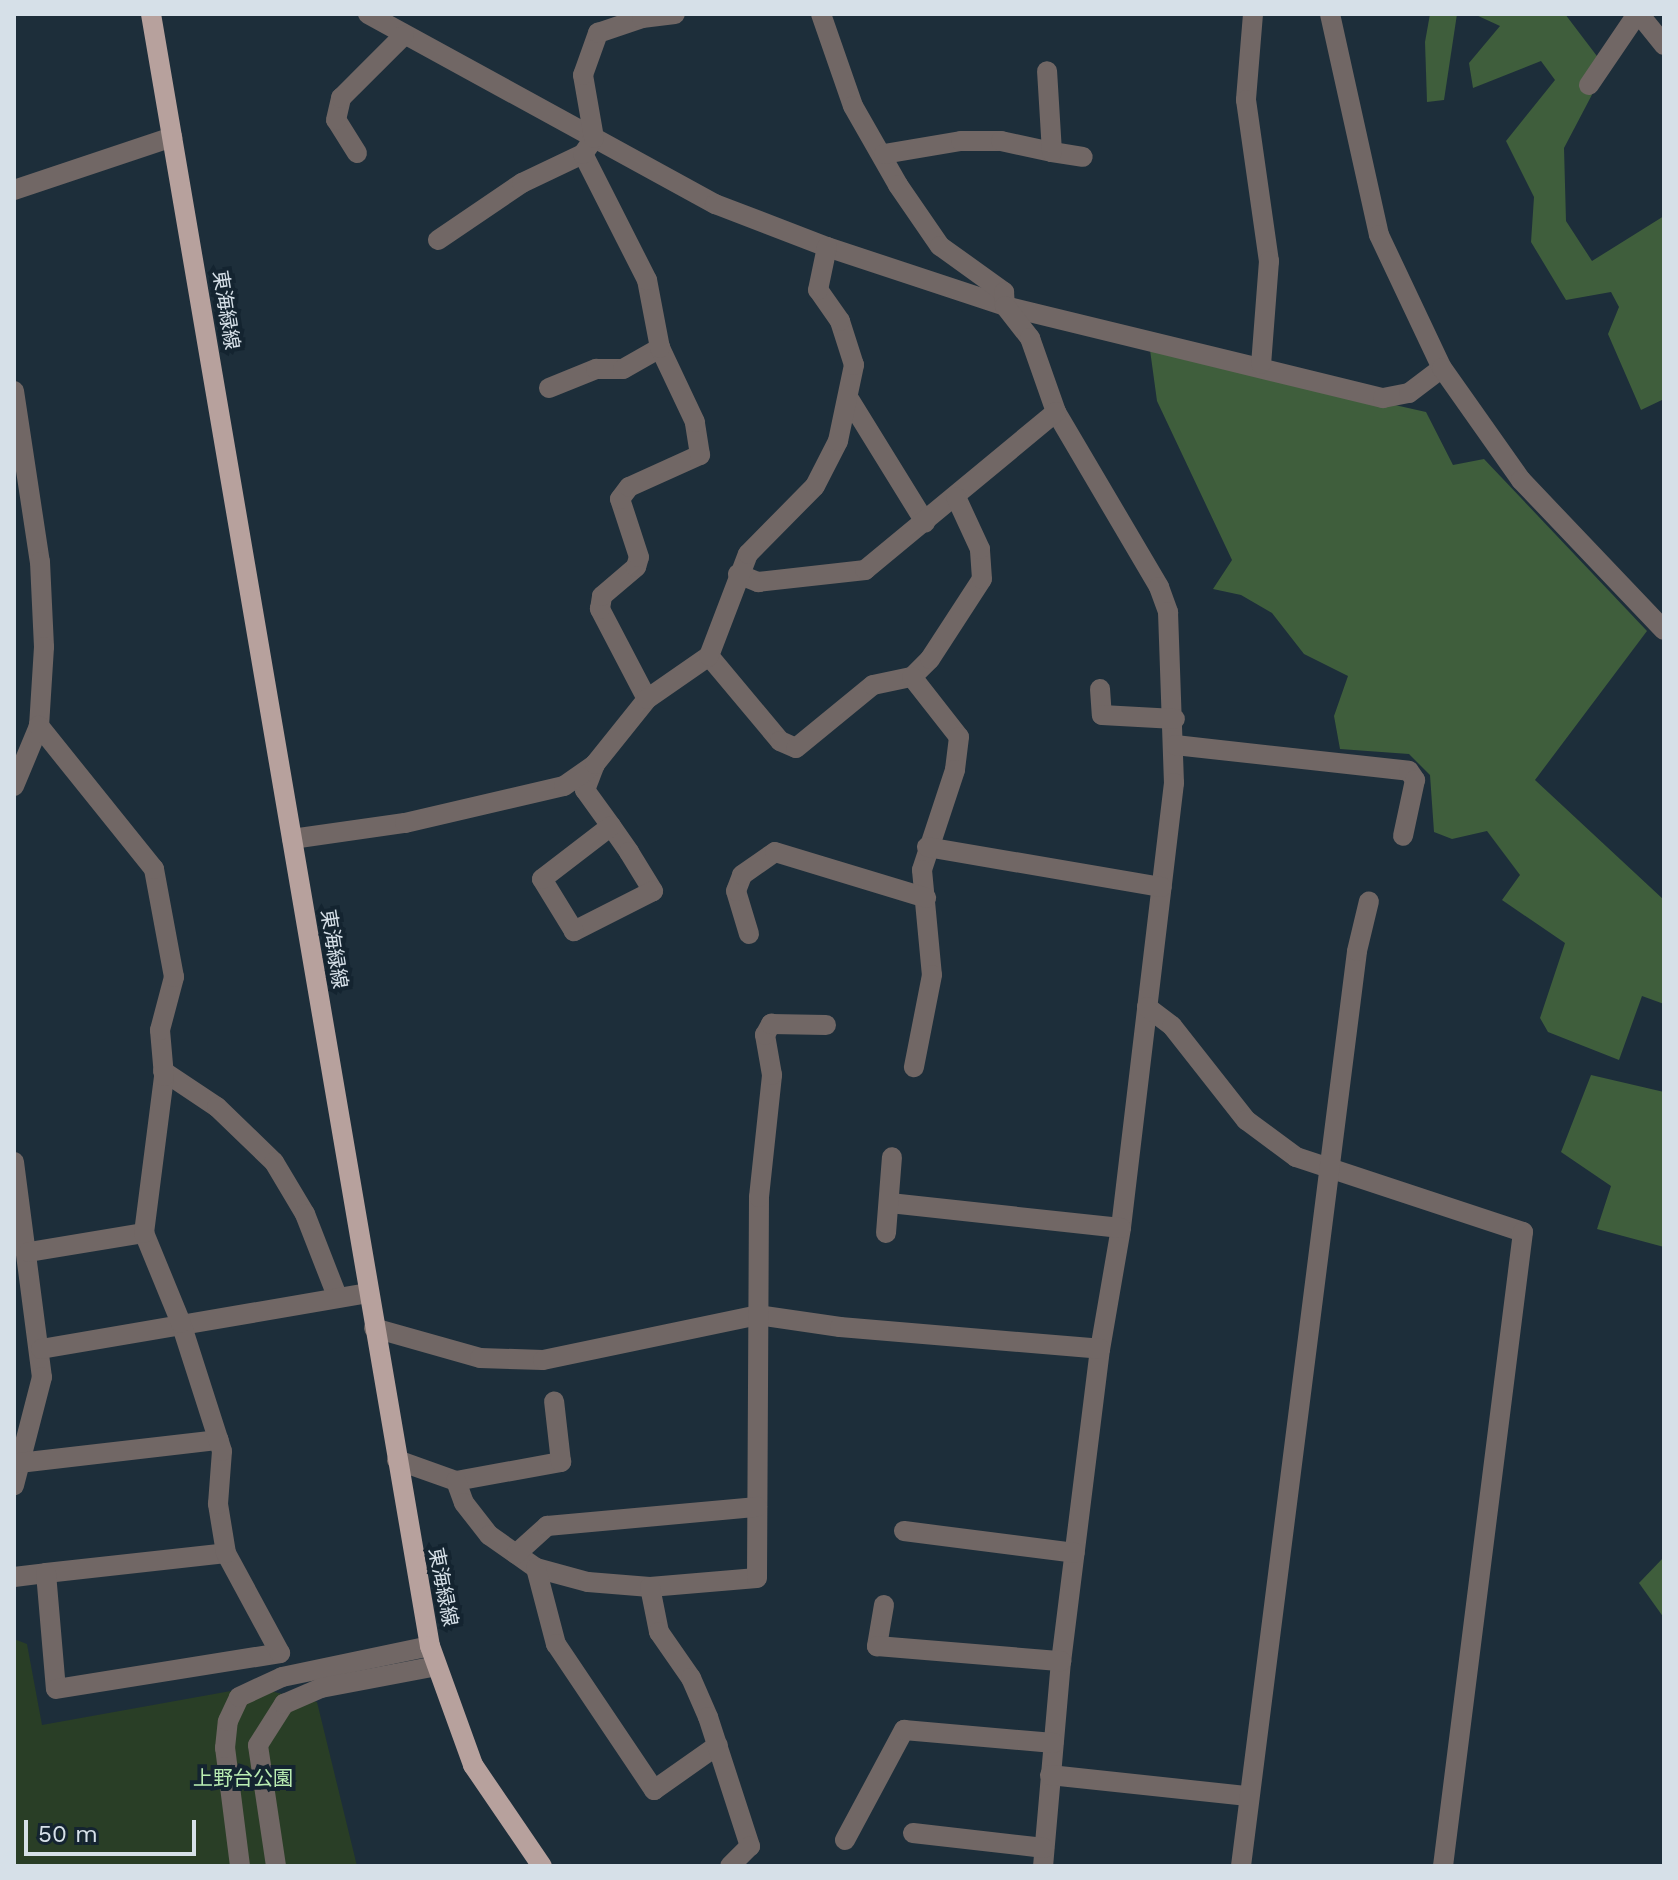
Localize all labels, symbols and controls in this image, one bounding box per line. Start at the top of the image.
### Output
street label: 東海緑線 [208,269,244,351]
street label: 東海緑線 [316,908,352,990]
street label: 東海緑線 [424,1545,462,1629]
park label: 上野台公園 [193,1766,293,1790]
scale bar [28,1804,200,1854]
text: 50 m [38,1820,98,1848]

